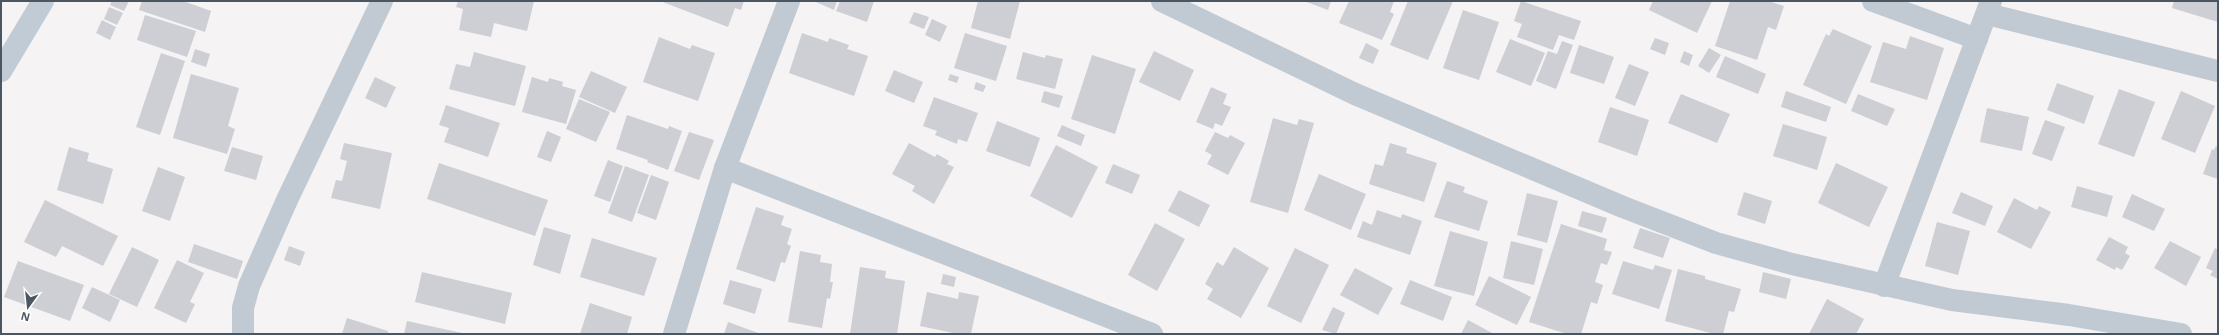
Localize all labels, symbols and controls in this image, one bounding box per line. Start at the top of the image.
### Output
north arrow [8,287,48,327]
text: N [19,309,32,326]

